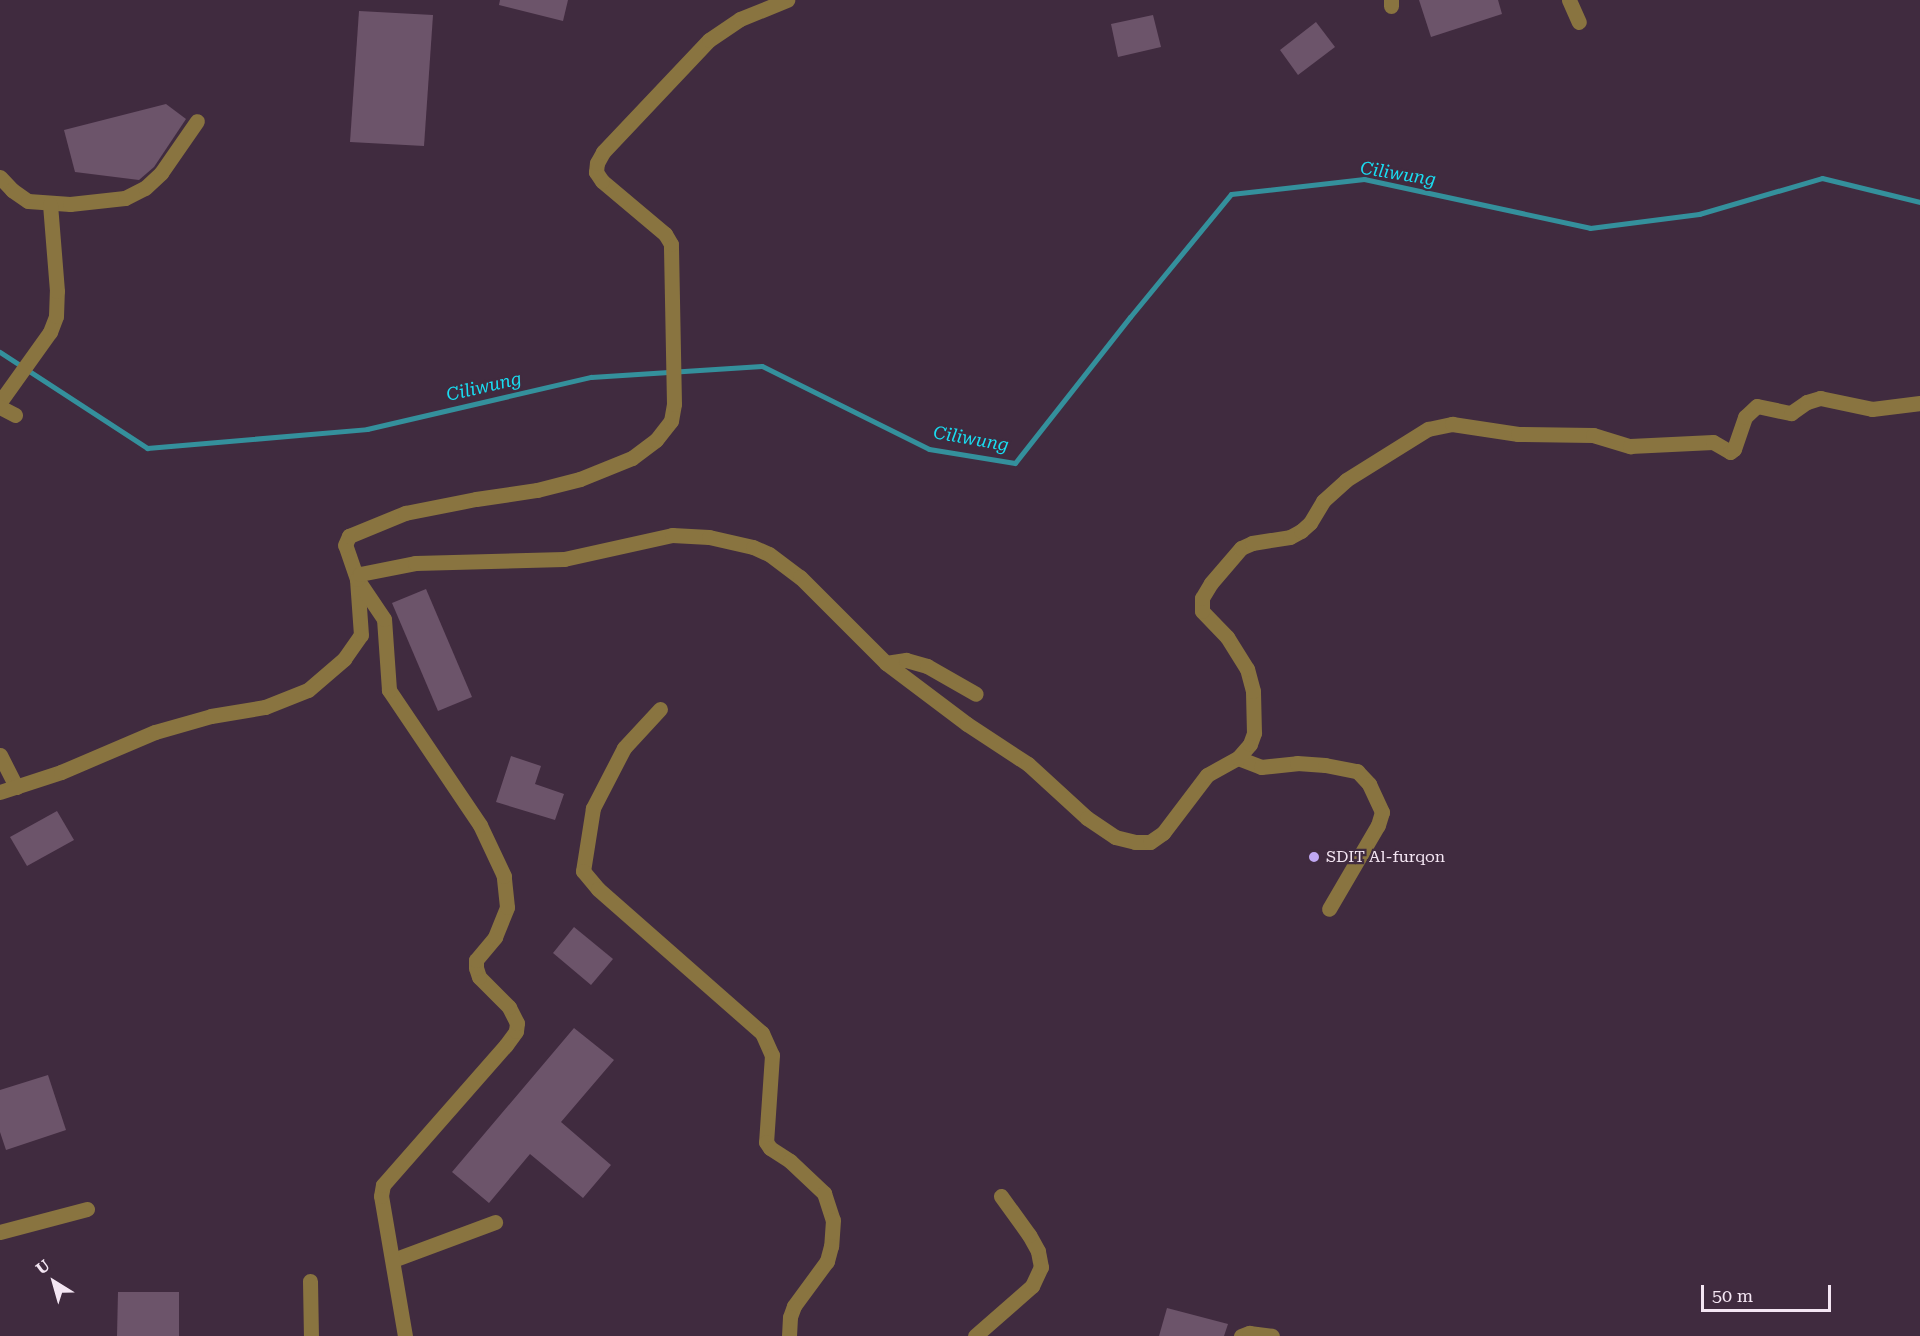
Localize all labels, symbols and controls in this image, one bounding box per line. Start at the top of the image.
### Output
water label: Ciliwung [1359,157,1437,191]
water label: Ciliwung [444,368,524,406]
water label: Ciliwung [932,422,1010,456]
place label: SDIT Al-furqon [1326,847,1445,867]
marker: SDIT Al-furqon [1307,850,1321,864]
north arrow [24,1252,84,1312]
text: U [32,1256,54,1279]
scale bar [1704,1273,1834,1311]
text: 50 m [1712,1285,1753,1306]

